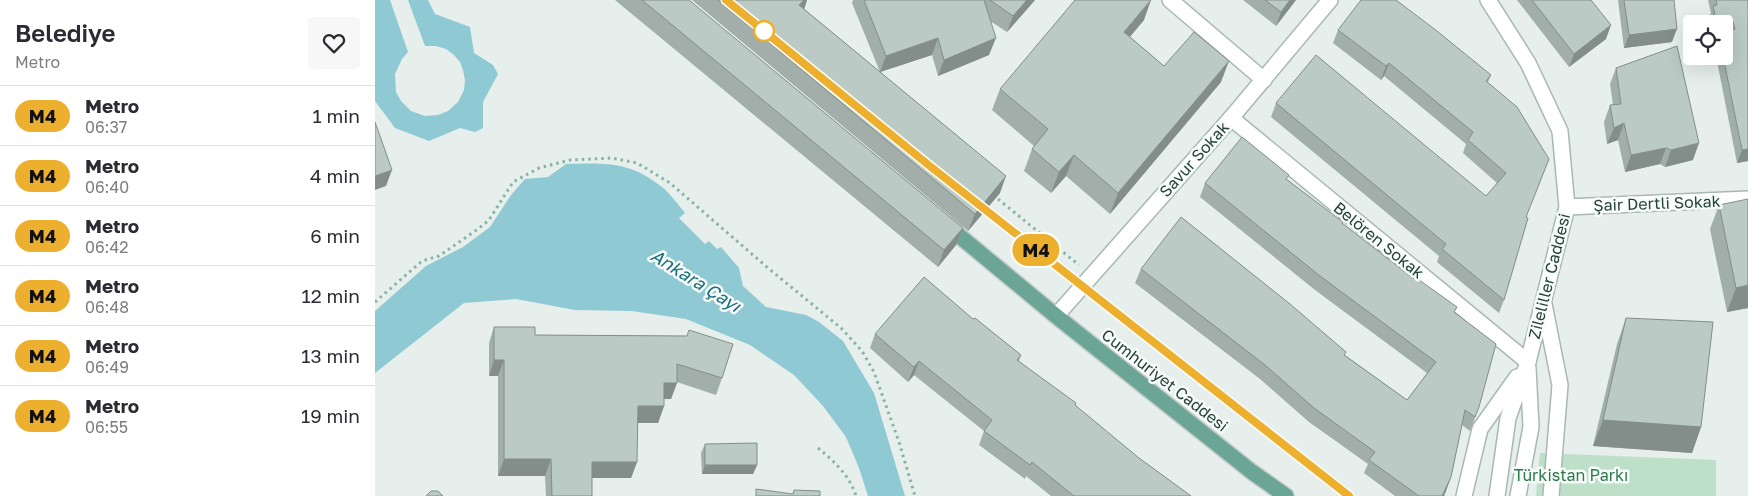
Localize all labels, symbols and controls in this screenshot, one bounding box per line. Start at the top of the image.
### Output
map controls [1683,15,1733,65]
button: locate [1683,15,1733,65]
button: heart [308,17,360,69]
text: Belediye [15,18,115,47]
unlabelled marker [753,20,775,42]
text: Metro [15,52,60,72]
text: Metro [85,94,139,117]
text: 1 min [312,104,360,127]
text: M4 [29,105,56,127]
text: 06:37 [85,117,127,137]
street label: Savur Sokak [1155,117,1233,201]
text: Metro [85,154,139,177]
text: 4 min [310,164,360,187]
text: M4 [29,165,56,187]
text: 06:40 [85,177,129,197]
street label: Şair Dertli Sokak [1593,191,1721,215]
street label: Belören Sokak [1330,197,1428,283]
street label: Zileliller Caddesi [1524,211,1574,341]
text: Metro [85,214,139,237]
text: 6 min [310,224,360,247]
text: M4 [29,225,56,247]
line badge: M4 [1013,234,1059,266]
text: 06:42 [85,237,128,257]
text: M4 [1022,239,1050,261]
water label: Ankara Çayı [647,244,746,317]
text: Metro [85,274,139,297]
text: 12 min [301,284,360,307]
text: M4 [29,285,56,307]
text: 06:48 [85,297,129,317]
street label: Cumhuriyet Caddesi [1098,324,1232,436]
text: Metro [85,334,139,357]
text: 13 min [301,344,360,367]
text: M4 [29,345,56,367]
text: 06:49 [85,357,129,377]
text: Metro [85,394,139,417]
text: 19 min [301,404,360,427]
text: M4 [29,405,56,427]
text: 06:55 [85,417,128,437]
park label: Türkistan Parkı [1514,465,1628,485]

